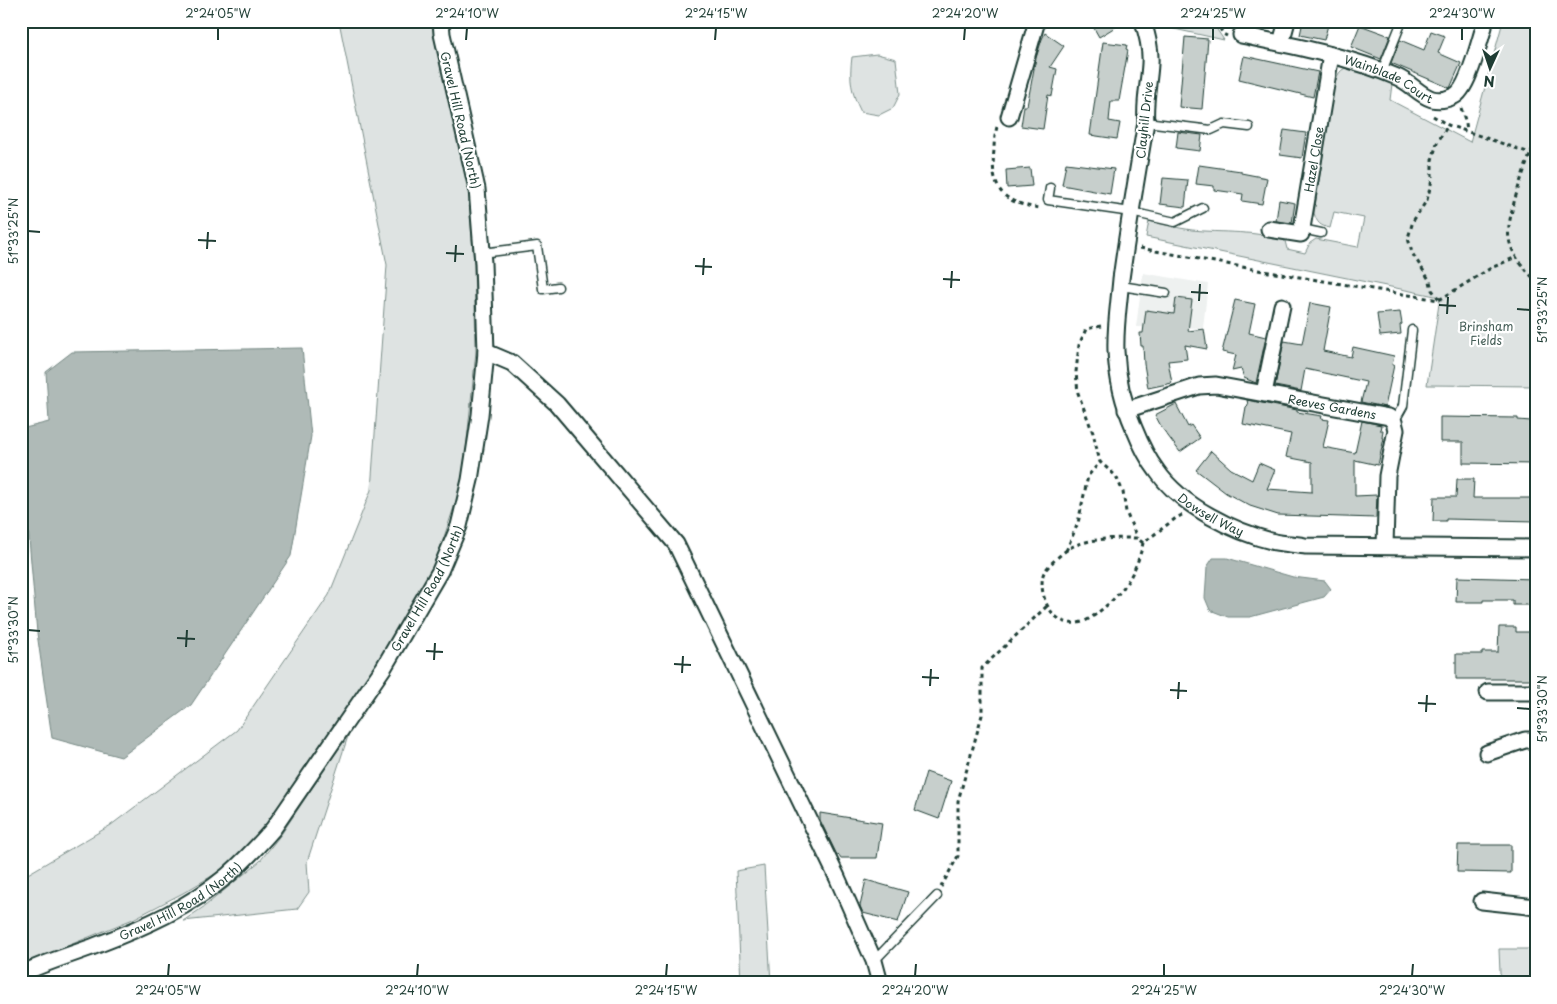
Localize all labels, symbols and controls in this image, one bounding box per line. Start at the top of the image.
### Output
text: 2°24'05"W [185,4,252,22]
text: 2°24'10"W [435,4,499,22]
text: 2°24'15"W [685,4,748,22]
text: 2°24'20"W [932,4,999,22]
text: 2°24'25"W [1180,4,1246,22]
text: 2°24'30"W [1429,4,1496,22]
north arrow [1464,42,1514,92]
street label: Gravel Hill Road (North) [436,50,486,190]
street label: Wainblade Court [1342,50,1435,107]
text: N [1483,71,1495,92]
street label: Clayhill Drive [1131,80,1157,160]
street label: Hazel Close [1299,125,1328,194]
text: 51°33'25"N [4,198,22,264]
text: 51°33'25"N [1533,277,1551,343]
park label: Brinsham Fields [1459,317,1513,349]
street label: Reeves Gardens [1287,390,1378,424]
street label: Dowsell Way [1174,489,1247,540]
street label: Gravel Hill Road (North) [386,523,467,655]
text: 51°33'30"N [4,596,22,664]
text: 51°33'30"N [1533,675,1551,743]
street label: Gravel Hill Road (North) [116,858,246,945]
text: 2°24'05"W [135,981,202,999]
text: 2°24'10"W [385,981,449,999]
text: 2°24'15"W [635,981,698,999]
text: 2°24'20"W [882,981,949,999]
text: 2°24'25"W [1131,981,1197,999]
text: 2°24'30"W [1379,981,1446,999]

